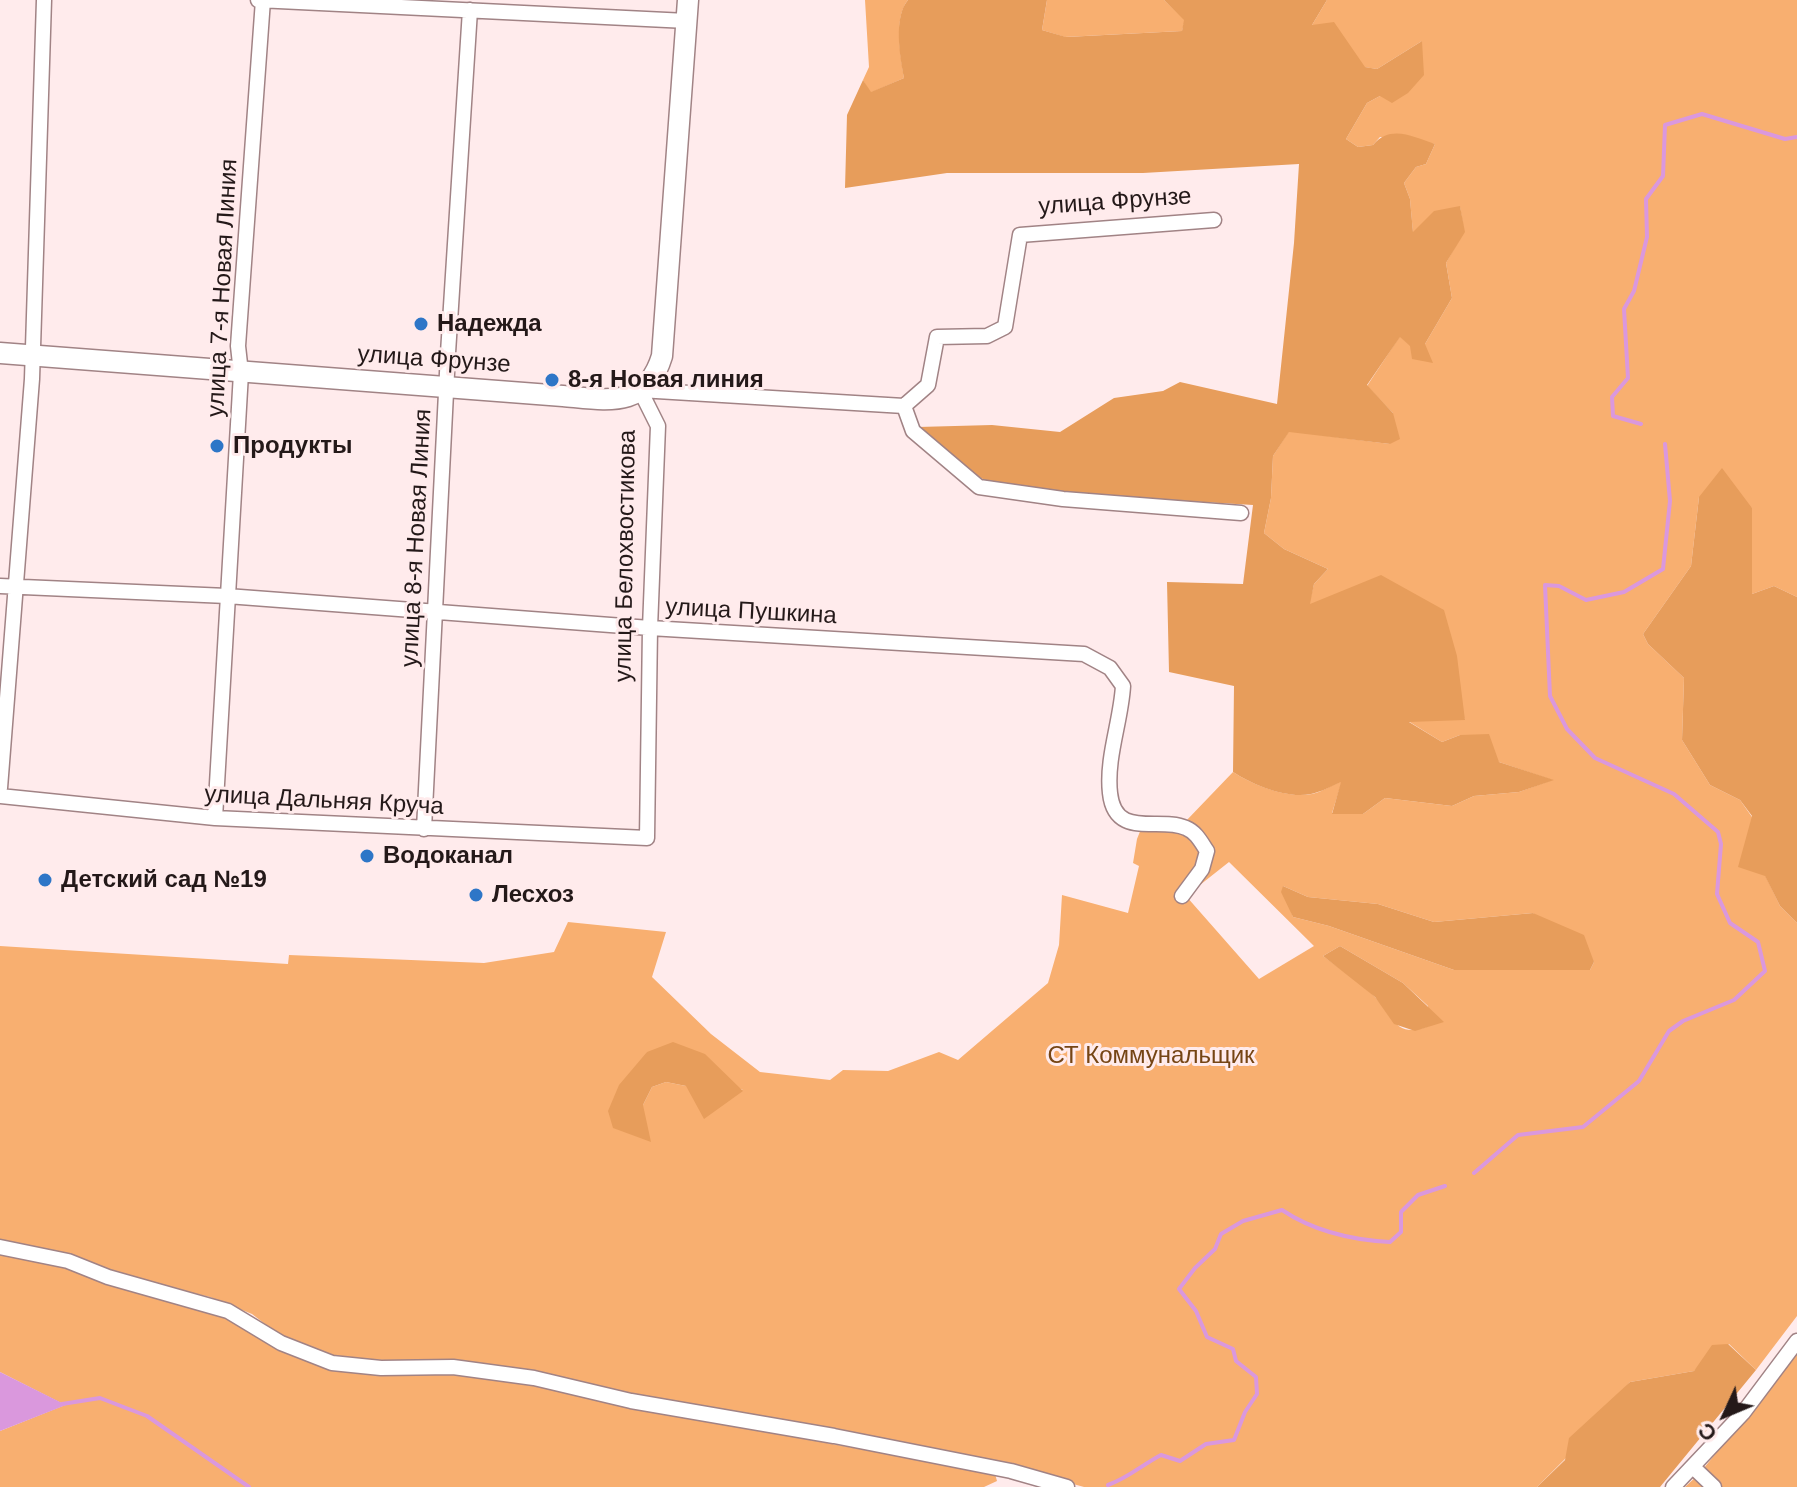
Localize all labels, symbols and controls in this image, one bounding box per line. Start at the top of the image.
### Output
street label: улица 7-я Новая Линия [202,158,244,418]
street label: улица Фрунзе [1038,182,1192,222]
place label: Надежда [437,310,542,338]
marker: Надежда [412,315,430,333]
street label: улица Фрунзе [357,340,511,380]
place label: 8-я Новая линия [568,366,764,394]
marker: 8-я Новая линия [543,371,561,389]
street label: улица 8-я Новая Линия [396,408,438,668]
street label: улица Белохвостикова [609,430,643,682]
place label: Продукты [233,432,352,460]
marker: Продукты [208,437,226,455]
street label: улица Пушкина [665,593,837,631]
street label: улица Дальняя Круча [204,780,444,822]
place label: Водоканал [383,842,513,870]
marker: Водоканал [358,847,376,865]
place label: Детский сад №19 [61,866,267,894]
marker: Детский сад №19 [36,871,54,889]
place label: Лесхоз [492,881,574,909]
marker: Лесхоз [467,886,485,904]
park label: СТ Коммунальщик [1047,1042,1255,1070]
north arrow [1685,1375,1765,1455]
text: С [1693,1418,1722,1446]

